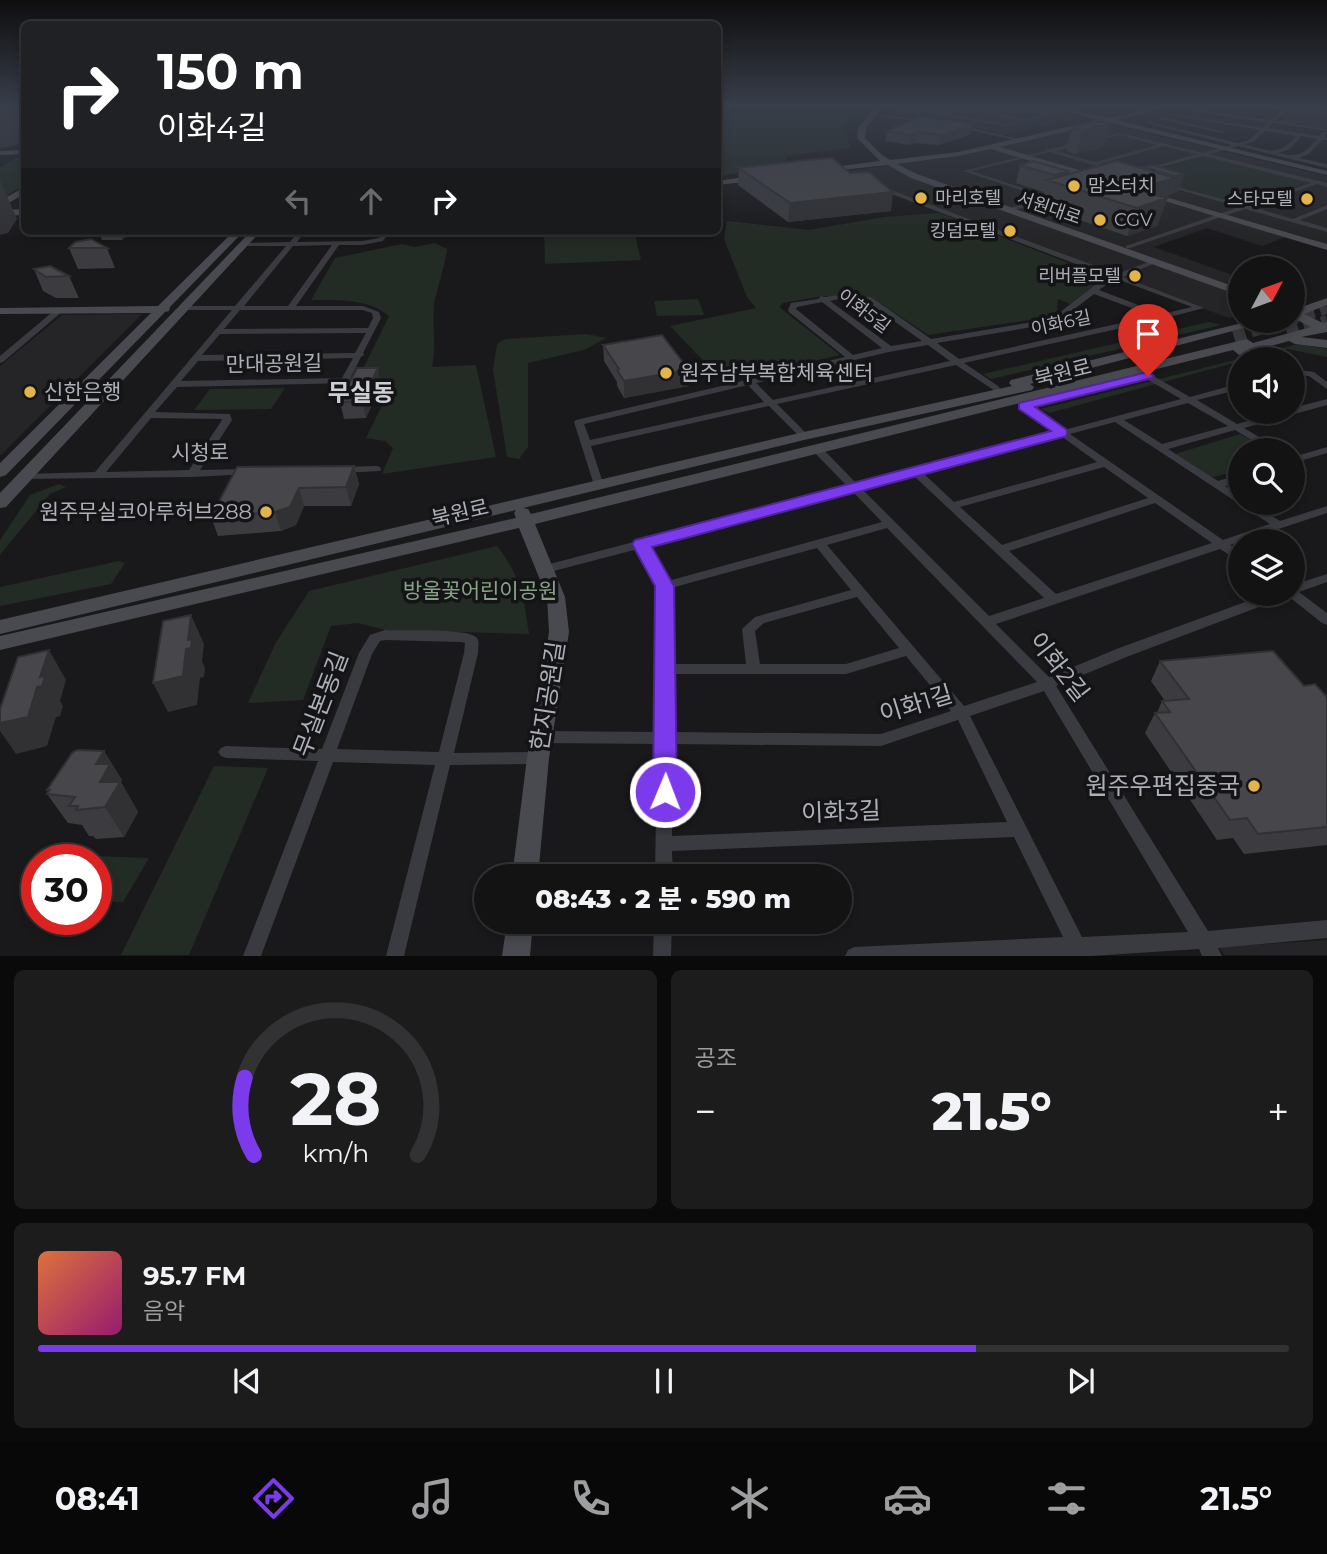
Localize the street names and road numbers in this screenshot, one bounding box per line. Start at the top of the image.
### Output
street label: 서원대로 [1014,187,1084,229]
street label: 이화5길 [833,284,895,338]
street label: 이화6길 [1029,306,1093,340]
street label: 만대공원길 [225,350,323,377]
street label: 북원로 [1032,353,1094,392]
street label: 시청로 [171,439,229,466]
street label: 북원로 [429,494,491,531]
street label: 이화2길 [1023,626,1095,707]
street label: 한지공원길 [525,639,570,753]
street label: 무실본동길 [287,647,354,761]
street label: 이화1길 [876,679,956,728]
street label: 이화3길 [801,796,881,827]

